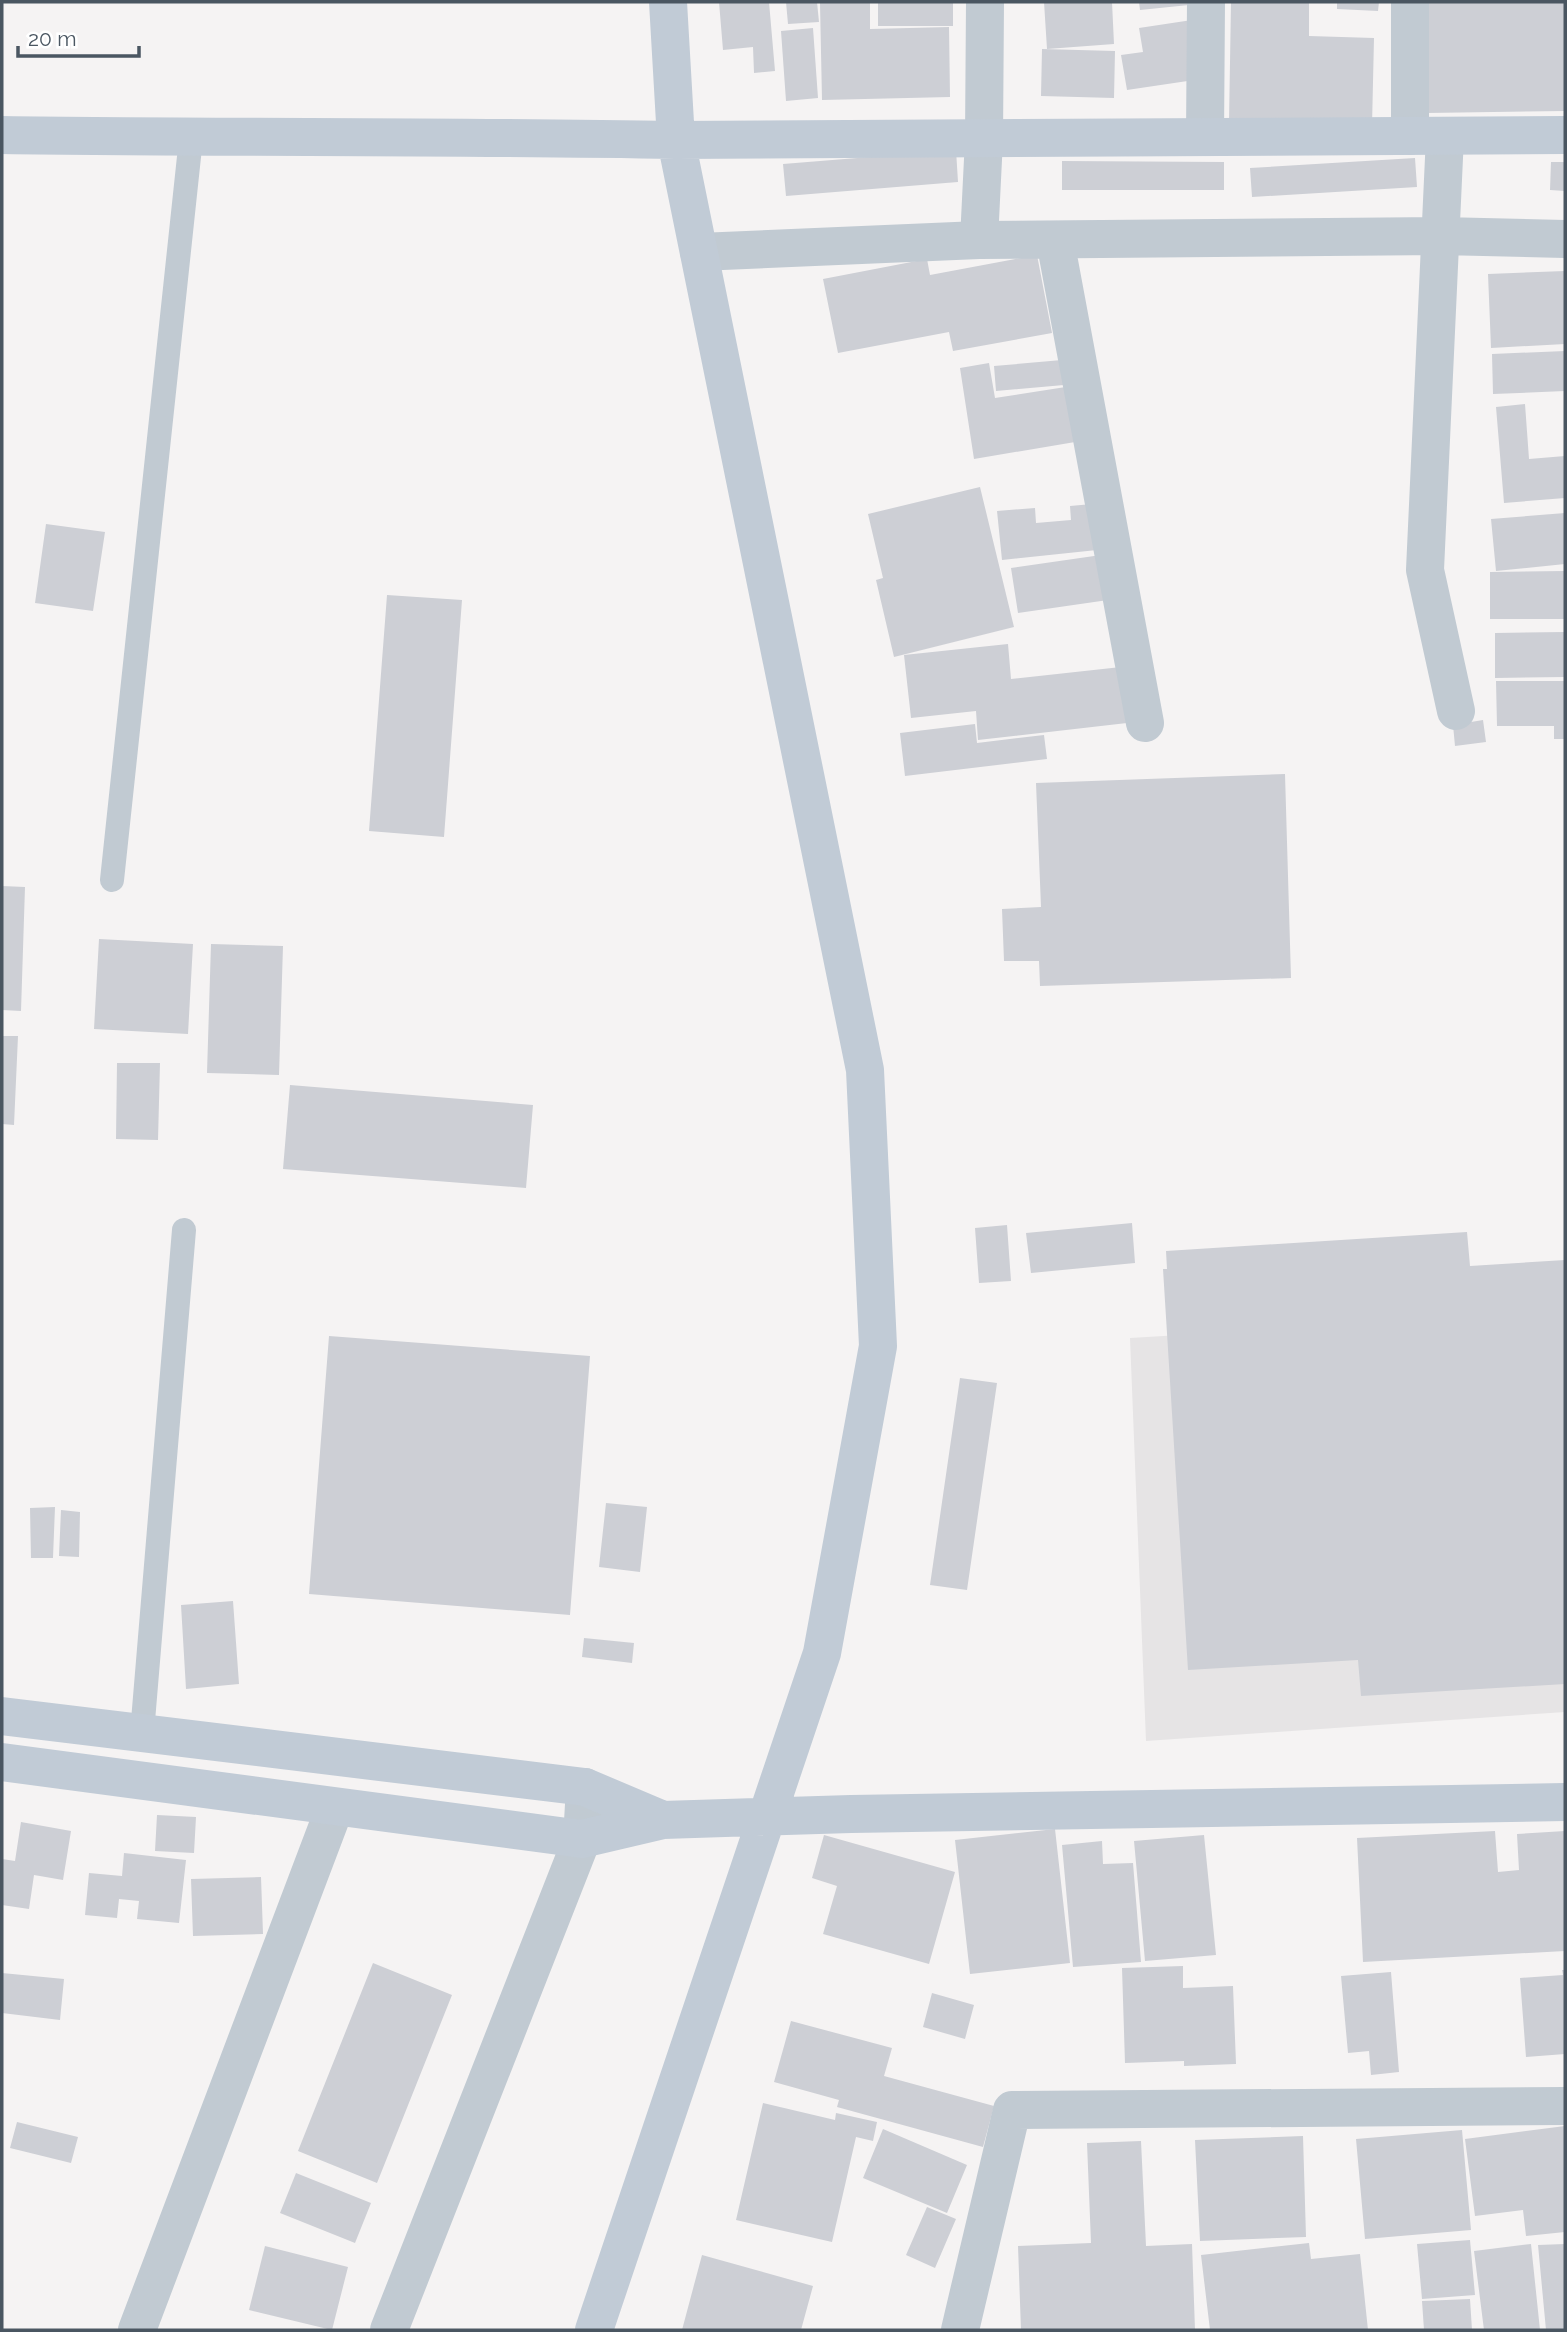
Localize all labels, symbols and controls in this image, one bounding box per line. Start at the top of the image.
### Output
scale bar [18,14,138,58]
text: 20 m [28,26,76,51]

